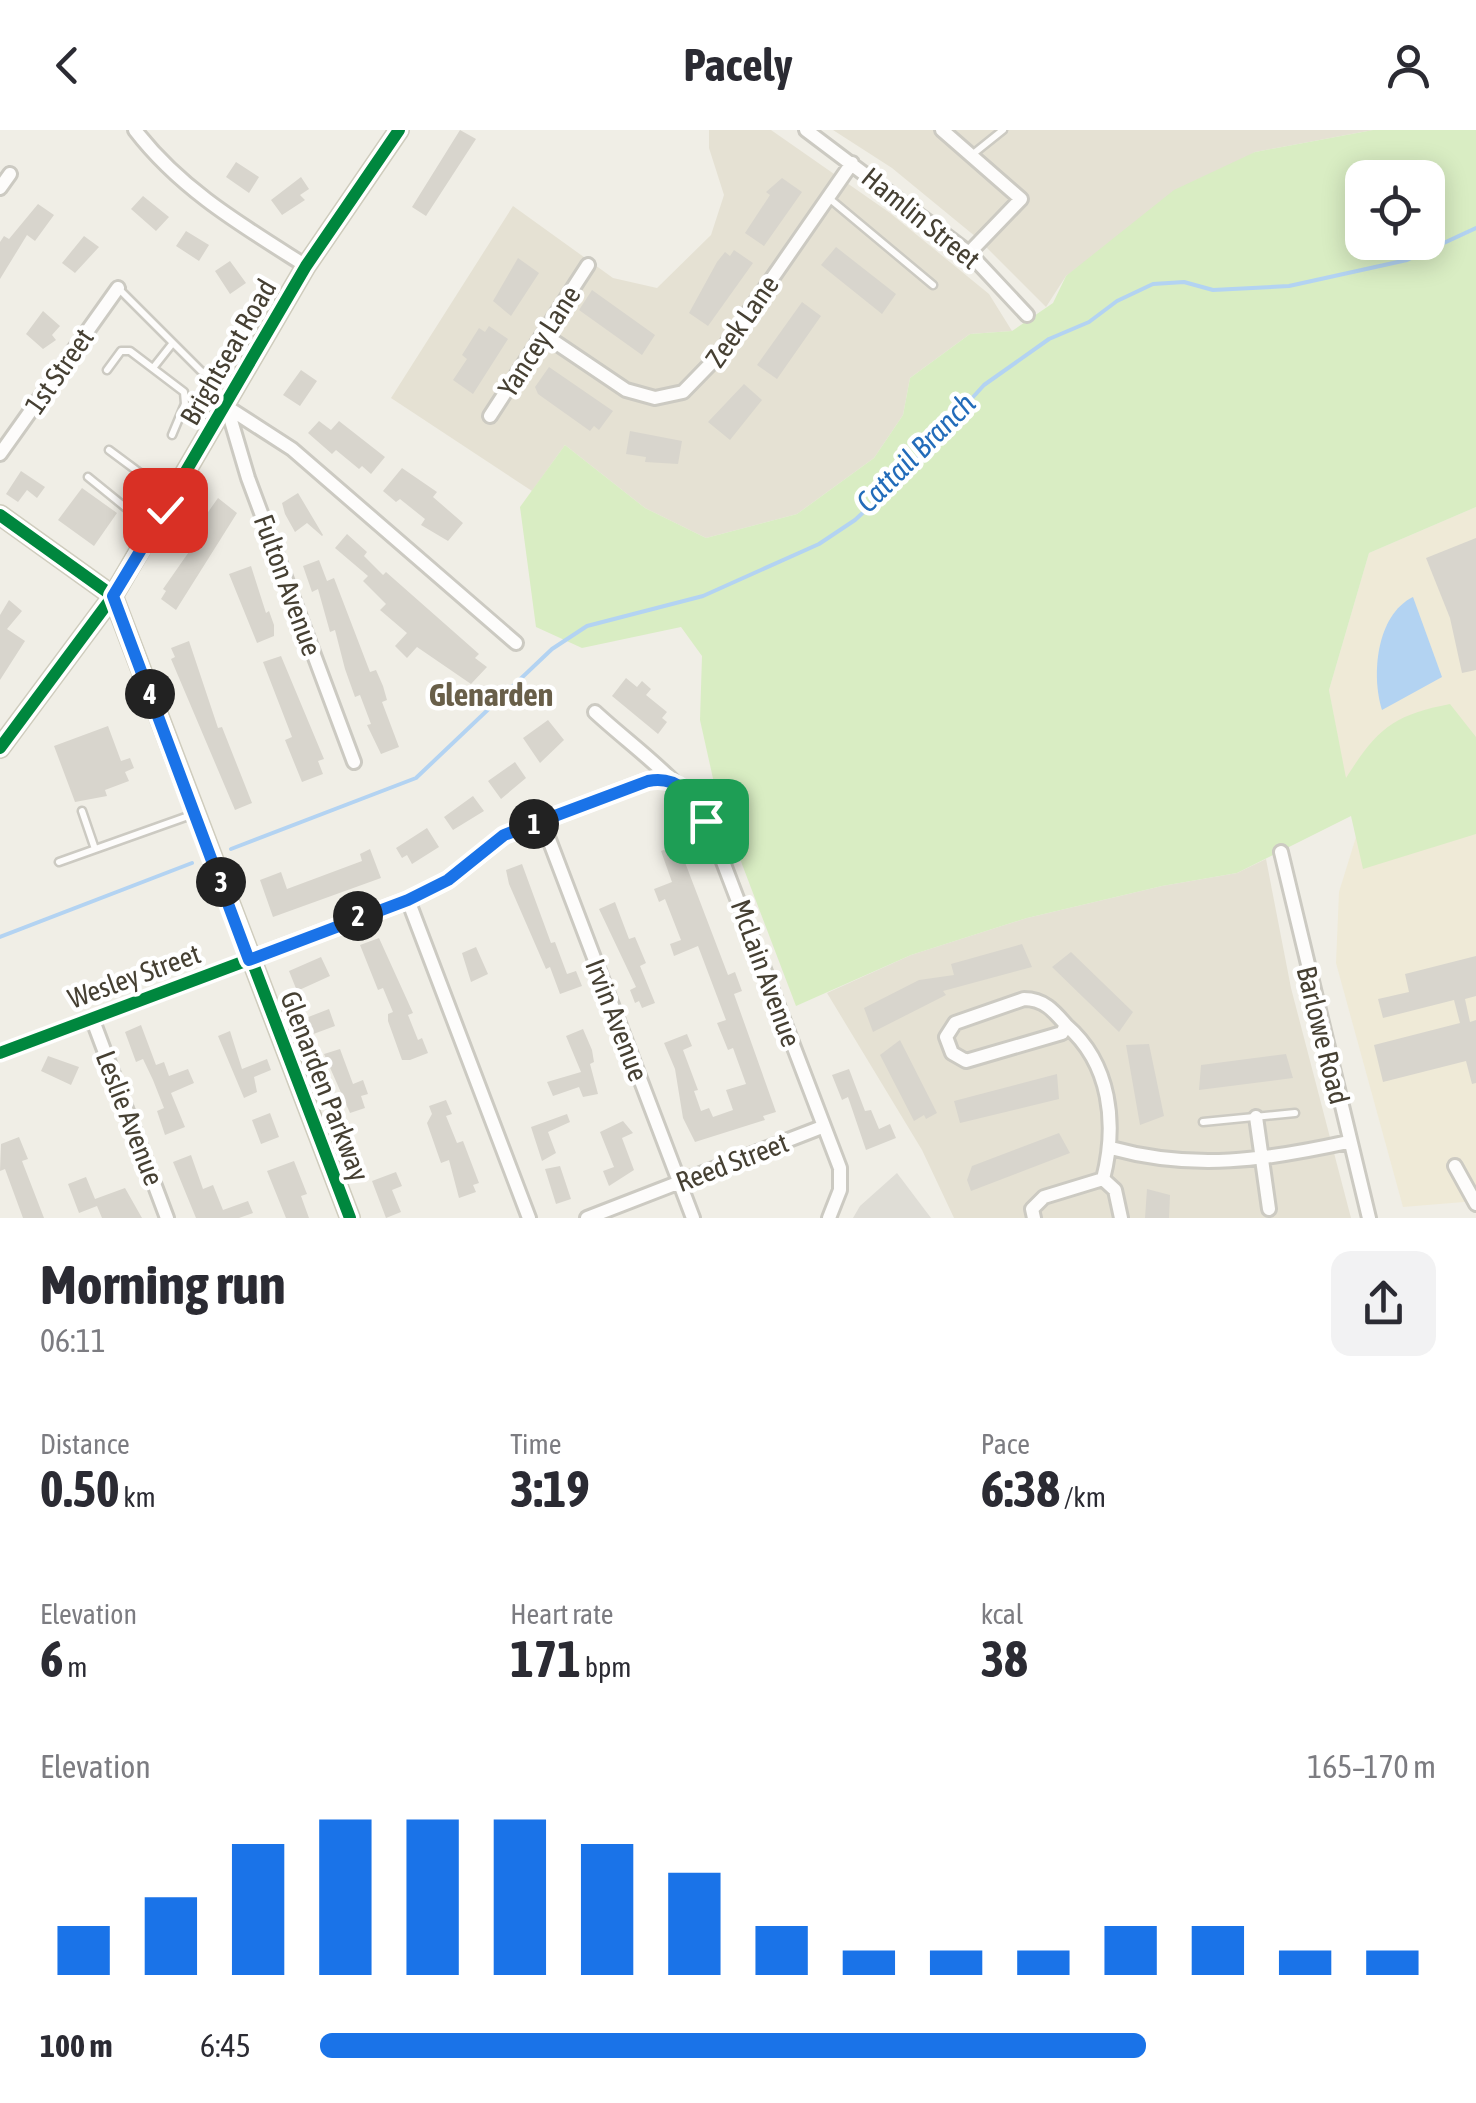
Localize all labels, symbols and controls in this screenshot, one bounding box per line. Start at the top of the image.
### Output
icon: back [40,38,95,93]
icon: person [1381,38,1436,93]
text: Pacely [683,39,793,91]
map controls [1345,160,1445,260]
button: locate [1345,160,1445,260]
street label: Hamlin Street [856,161,986,275]
street label: Zeek Lane [699,269,785,373]
street label: Brightseat Road [173,274,283,430]
street label: Yancey Lane [491,280,587,402]
street label: 1st Street [18,322,100,420]
water label: Cattail Branch [849,386,982,519]
pin [123,468,208,553]
icon: check [138,483,193,538]
street label: Fulton Avenue [248,510,328,660]
pin: 4 [125,669,175,719]
district label: Glenarden [429,676,553,713]
text: 4 [143,678,157,710]
pin [664,779,749,864]
icon: arrive [679,794,734,849]
pin: 1 [509,799,559,849]
text: 1 [527,808,541,840]
pin: 3 [196,857,246,907]
text: 3 [214,866,228,898]
pin: 2 [333,891,383,941]
street label: McLain Avenue [725,895,807,1051]
text: 2 [351,900,365,932]
street label: Wesley Street [63,937,205,1015]
street label: Irvin Avenue [579,954,655,1086]
street label: Barlowe Road [1290,963,1356,1107]
street label: Glenarden Parkway [274,987,376,1185]
street label: Leslie Avenue [90,1046,170,1190]
street label: Reed Street [671,1126,793,1198]
button: share [1331,1251,1436,1356]
text: Morning run [40,1253,286,1316]
text: 06:11 [40,1322,106,1359]
text: Distance [40,1428,130,1460]
text: Time [510,1428,561,1460]
text: Pace [981,1428,1030,1460]
text: 0.50 [40,1460,119,1518]
text: 3:19 [510,1460,590,1518]
text: 6:38 [981,1460,1060,1518]
text: km [119,1481,156,1513]
text: /km [1060,1481,1106,1513]
text: Elevation [40,1598,137,1630]
text: Heart rate [510,1598,613,1630]
text: kcal [981,1598,1023,1630]
text: 6 [40,1630,64,1688]
text: 171 [510,1630,581,1688]
text: 38 [981,1630,1028,1688]
text: m [64,1651,88,1683]
text: bpm [581,1651,631,1683]
text: Elevation [40,1748,151,1785]
text: 165–170 m [1307,1748,1436,1785]
text: 100 m [40,2027,113,2064]
text: 6:45 [200,2027,251,2064]

